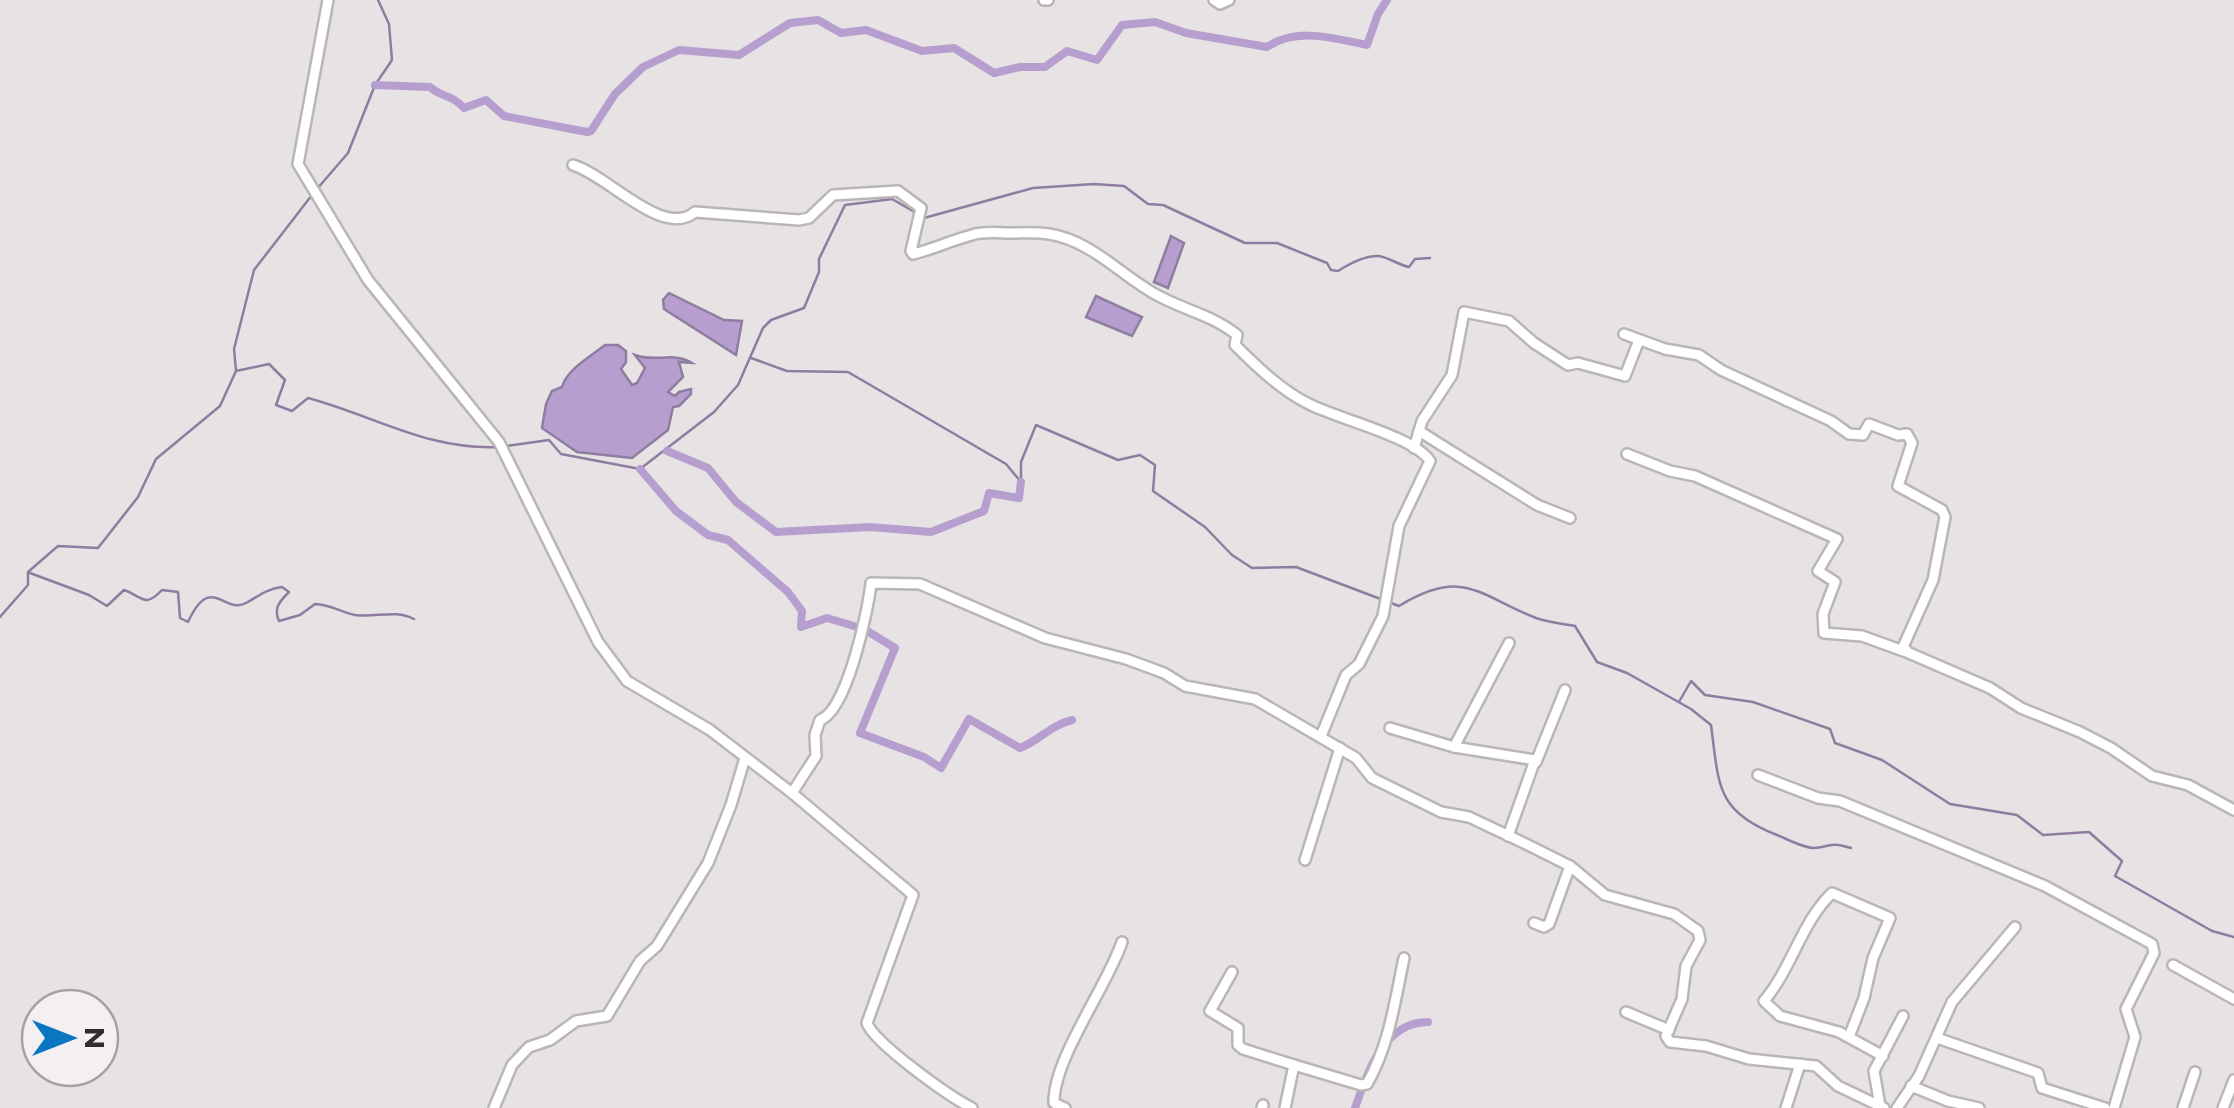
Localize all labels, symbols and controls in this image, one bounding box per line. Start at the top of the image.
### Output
north arrow [20,988,120,1088]
text: N [78,1027,112,1049]

